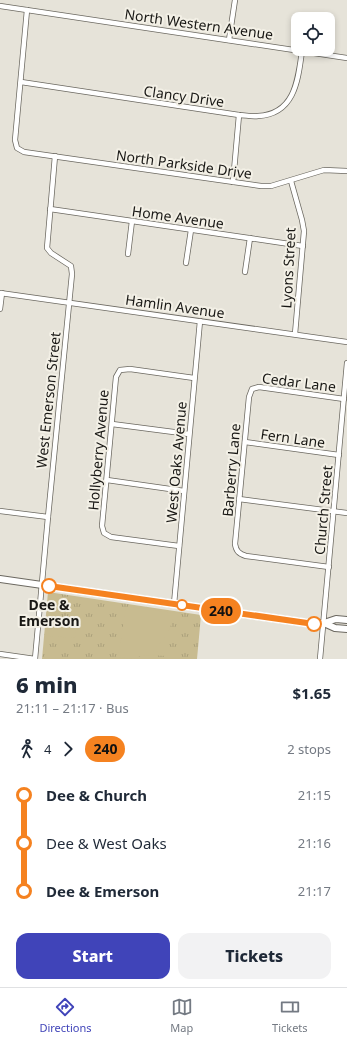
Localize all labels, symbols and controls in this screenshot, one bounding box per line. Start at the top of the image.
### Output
street label: North Western Avenue [124,4,275,44]
map controls [291,12,335,56]
button: locate [291,12,335,56]
street label: Clancy Drive [143,81,226,111]
street label: North Parkside Drive [115,145,253,183]
street label: Home Avenue [131,201,225,233]
street label: Lyons Street [276,227,300,309]
street label: Hamlin Avenue [124,290,226,322]
street label: West Emerson Street [31,331,65,469]
street label: Cedar Lane [261,368,337,396]
street label: Hollyberry Avenue [83,389,113,511]
street label: West Oaks Avenue [161,400,191,524]
street label: Barberry Lane [217,423,245,517]
street label: Fern Lane [260,424,327,452]
street label: Church Street [310,464,336,556]
marker: Dee & Emerson [41,578,57,594]
place label: Dee & Emerson [19,595,79,630]
line badge: 240 [198,598,244,624]
unlabelled marker [176,599,188,611]
text: 240 [209,601,233,620]
unlabelled marker [306,616,322,632]
text: 6 min [16,669,77,699]
text: $1.65 [292,683,331,703]
text: 21:11 – 21:17 · Bus [16,699,129,717]
icon: walk [16,738,38,760]
icon: forward [57,738,79,760]
text: 240 [93,739,117,758]
text: 4 [44,740,51,758]
text: 2 stops [287,740,331,758]
text: Dee & Church [46,785,147,805]
text: 21:15 [298,786,331,804]
text: Dee & West Oaks [46,833,167,853]
text: 21:16 [298,834,331,852]
text: Dee & Emerson [46,881,159,901]
text: 21:17 [298,882,331,900]
button: Start [16,933,170,979]
button: Tickets [178,933,331,979]
tab: Directions [39,996,92,1035]
tab: Map [170,996,193,1035]
tab: Tickets [272,996,308,1035]

